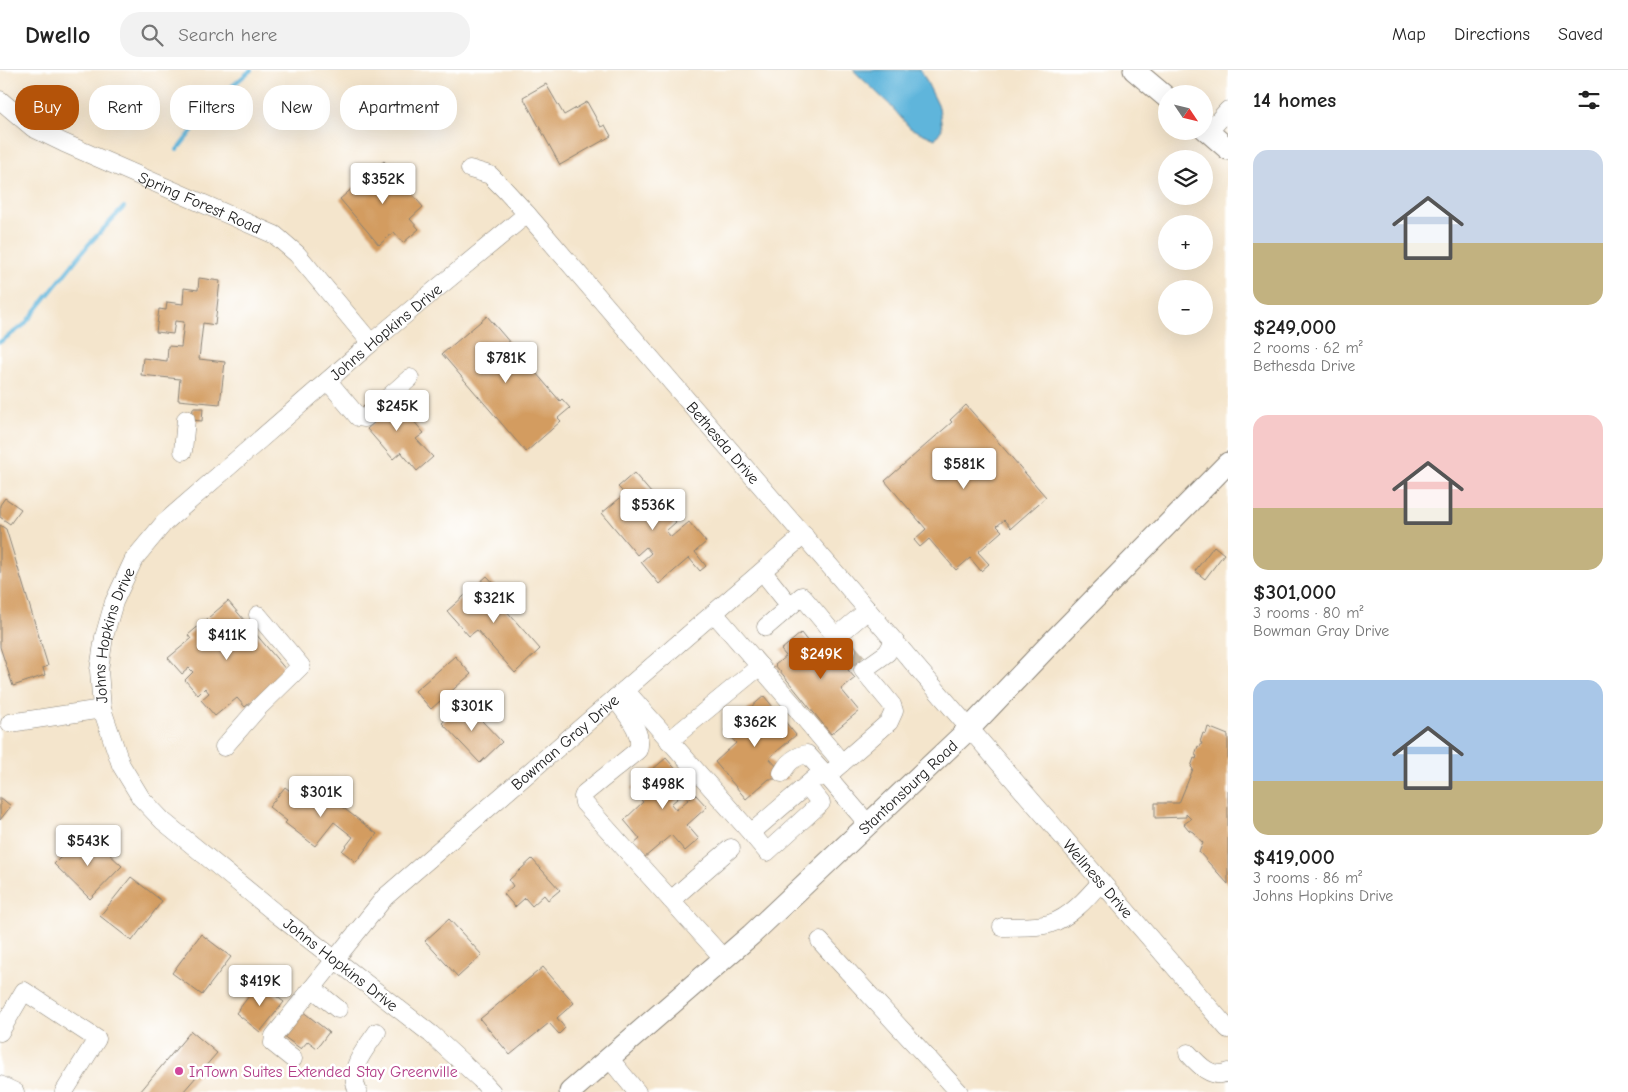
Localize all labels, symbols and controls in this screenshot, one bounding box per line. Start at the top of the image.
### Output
search box [120,12,470,57]
text: Dwello [25,21,90,49]
icon: search [138,21,166,49]
text: Search here [178,24,277,46]
text: Map [1392,24,1426,45]
text: Directions [1454,24,1530,45]
text: Saved [1558,24,1603,45]
chip: Buy [15,85,79,130]
chip: Rent [89,85,160,130]
chip: Filters [170,85,253,130]
chip: New [263,85,330,130]
chip: Apartment [340,85,457,130]
north arrow [1158,85,1212,140]
map controls [1158,85,1213,335]
icon: filters [1575,86,1603,114]
text: 14 homes [1253,88,1336,112]
button: layers [1158,150,1213,205]
pin: $352K [348,162,418,205]
street label: Spring Forest Road [135,169,264,238]
text: $352K [362,170,405,188]
icon: home [1383,183,1473,273]
button: + [1158,215,1213,270]
street label: Johns Hopkins Drive [327,280,446,385]
button: − [1158,280,1213,335]
text: $249,000 [1253,315,1336,339]
text: 2 rooms · 62 m² [1253,339,1363,357]
pin: $781K [471,342,541,384]
text: $781K [486,349,526,367]
text: Bethesda Drive [1253,357,1355,375]
pin: $245K [362,390,432,432]
text: $245K [376,397,418,415]
street label: Bethesda Drive [683,398,763,488]
pin: $581K [929,448,999,490]
icon: home [1383,448,1473,538]
text: $581K [943,455,985,473]
pin: $536K [618,488,688,531]
text: $536K [631,496,675,514]
street label: Johns Hopkins Drive [91,565,139,704]
text: $301,000 [1253,580,1336,604]
pin: $321K [459,582,529,624]
text: $321K [474,589,514,607]
text: 3 rooms · 80 m² [1253,604,1363,622]
pin: $411K [192,618,262,661]
text: Bowman Gray Drive [1253,622,1389,640]
text: $411K [208,626,246,644]
pin: $249K [786,638,856,680]
text: $249K [800,645,842,663]
pin: $301K [437,690,507,732]
street label: Bowman Gray Drive [508,691,623,794]
text: $301K [451,697,493,715]
pin: $362K [720,706,790,748]
text: $362K [734,713,776,731]
icon: home [1383,713,1473,803]
street label: Stantonsburg Road [855,737,961,839]
pin: $498K [628,768,698,810]
text: $498K [642,775,684,793]
pin: $301K [286,776,356,818]
text: $301K [300,783,342,801]
pin: $543K [53,824,123,867]
text: $543K [67,832,109,850]
street label: Wellness Drive [1059,836,1136,922]
text: $419,000 [1253,845,1335,869]
text: 3 rooms · 86 m² [1253,869,1362,887]
text: Johns Hopkins Drive [1253,887,1393,905]
street label: Johns Hopkins Drive [280,914,401,1015]
pin: $419K [225,964,295,1007]
text: $419K [240,972,280,990]
place label: InTown Suites Extended Stay Greenville [189,1063,458,1081]
marker: InTown Suites Extended Stay Greenville [173,1065,185,1077]

